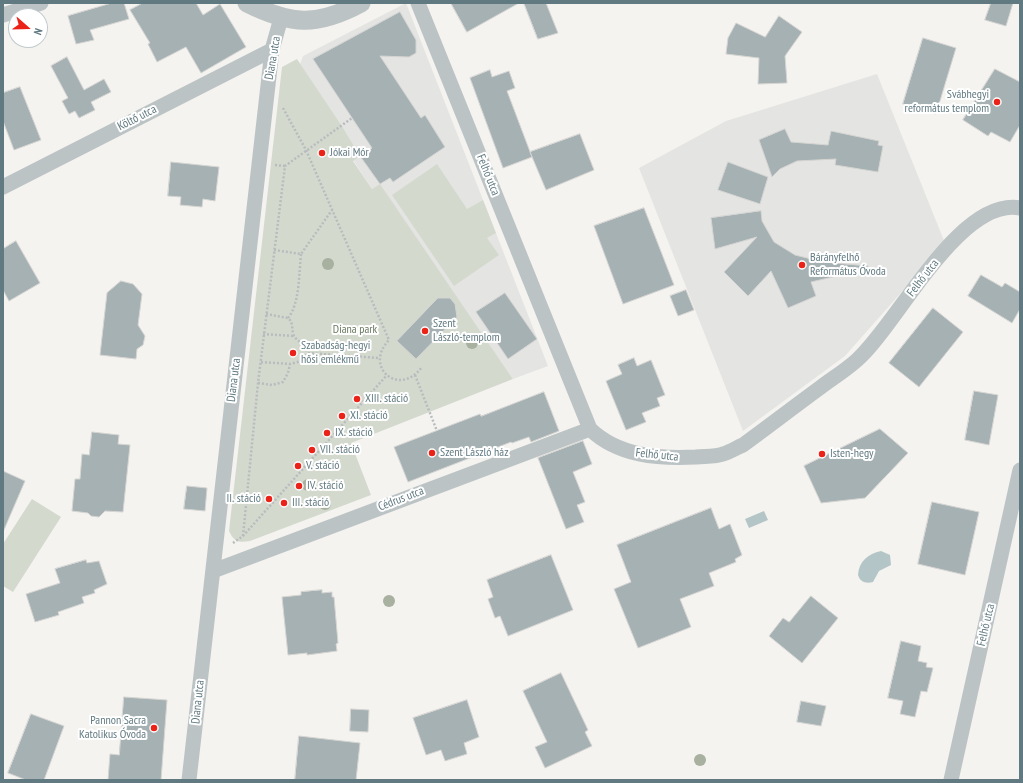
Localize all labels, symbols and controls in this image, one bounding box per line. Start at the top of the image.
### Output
north arrow [8,8,48,48]
text: N [31,27,46,37]
street label: Diana utca [262,35,284,81]
place label: Svábhegyi református templom [905,88,989,116]
marker: Svábhegyi református templom [992,97,1002,107]
street label: Költő utca [115,102,159,134]
place label: Jókai Mór [330,146,369,160]
marker: Jókai Mór [317,148,327,158]
street label: Felhő utca [473,152,503,198]
place label: Bárányfelhő Református Óvoda [810,251,886,279]
street label: Felhő utca [904,257,942,299]
marker: Bárányfelhő Református Óvoda [797,260,807,270]
place label: Szent László-templom [433,317,500,345]
park label: Diana park [333,323,377,337]
marker: Szent László-templom [420,326,430,336]
place label: Szabadság-hegyi hősi emlékmű [301,339,370,367]
marker: Szabadság-hegyi hősi emlékmű [288,348,298,358]
street label: Diana utca [224,357,244,403]
place label: XIII. stáció [365,392,408,406]
marker: XIII. stáció [352,394,362,404]
place label: XI. stáció [350,409,388,423]
marker: XI. stáció [337,411,347,421]
place label: IX. stáció [335,426,373,440]
marker: IX. stáció [322,428,332,438]
place label: VII. stáció [320,443,360,457]
marker: VII. stáció [307,445,317,455]
place label: Szent László ház [440,446,508,460]
street label: Felhő utca [635,446,679,464]
place label: Isten-hegy [830,447,874,461]
marker: Szent László ház [427,448,437,458]
marker: Isten-hegy [817,449,827,459]
place label: V. stáció [306,459,340,473]
marker: V. stáció [293,461,303,471]
place label: IV. stáció [307,479,343,493]
marker: IV. stáció [294,481,304,491]
street label: Cédrus utca [376,484,426,514]
place label: II. stáció [227,492,261,506]
marker: II. stáció [264,494,274,504]
place label: III. stáció [292,496,329,510]
marker: III. stáció [279,498,289,508]
street label: Felhő utca [974,602,998,648]
street label: Diana utca [189,679,207,725]
place label: Pannon Sacra Katolikus Óvoda [79,714,146,742]
marker: Pannon Sacra Katolikus Óvoda [149,723,159,733]

